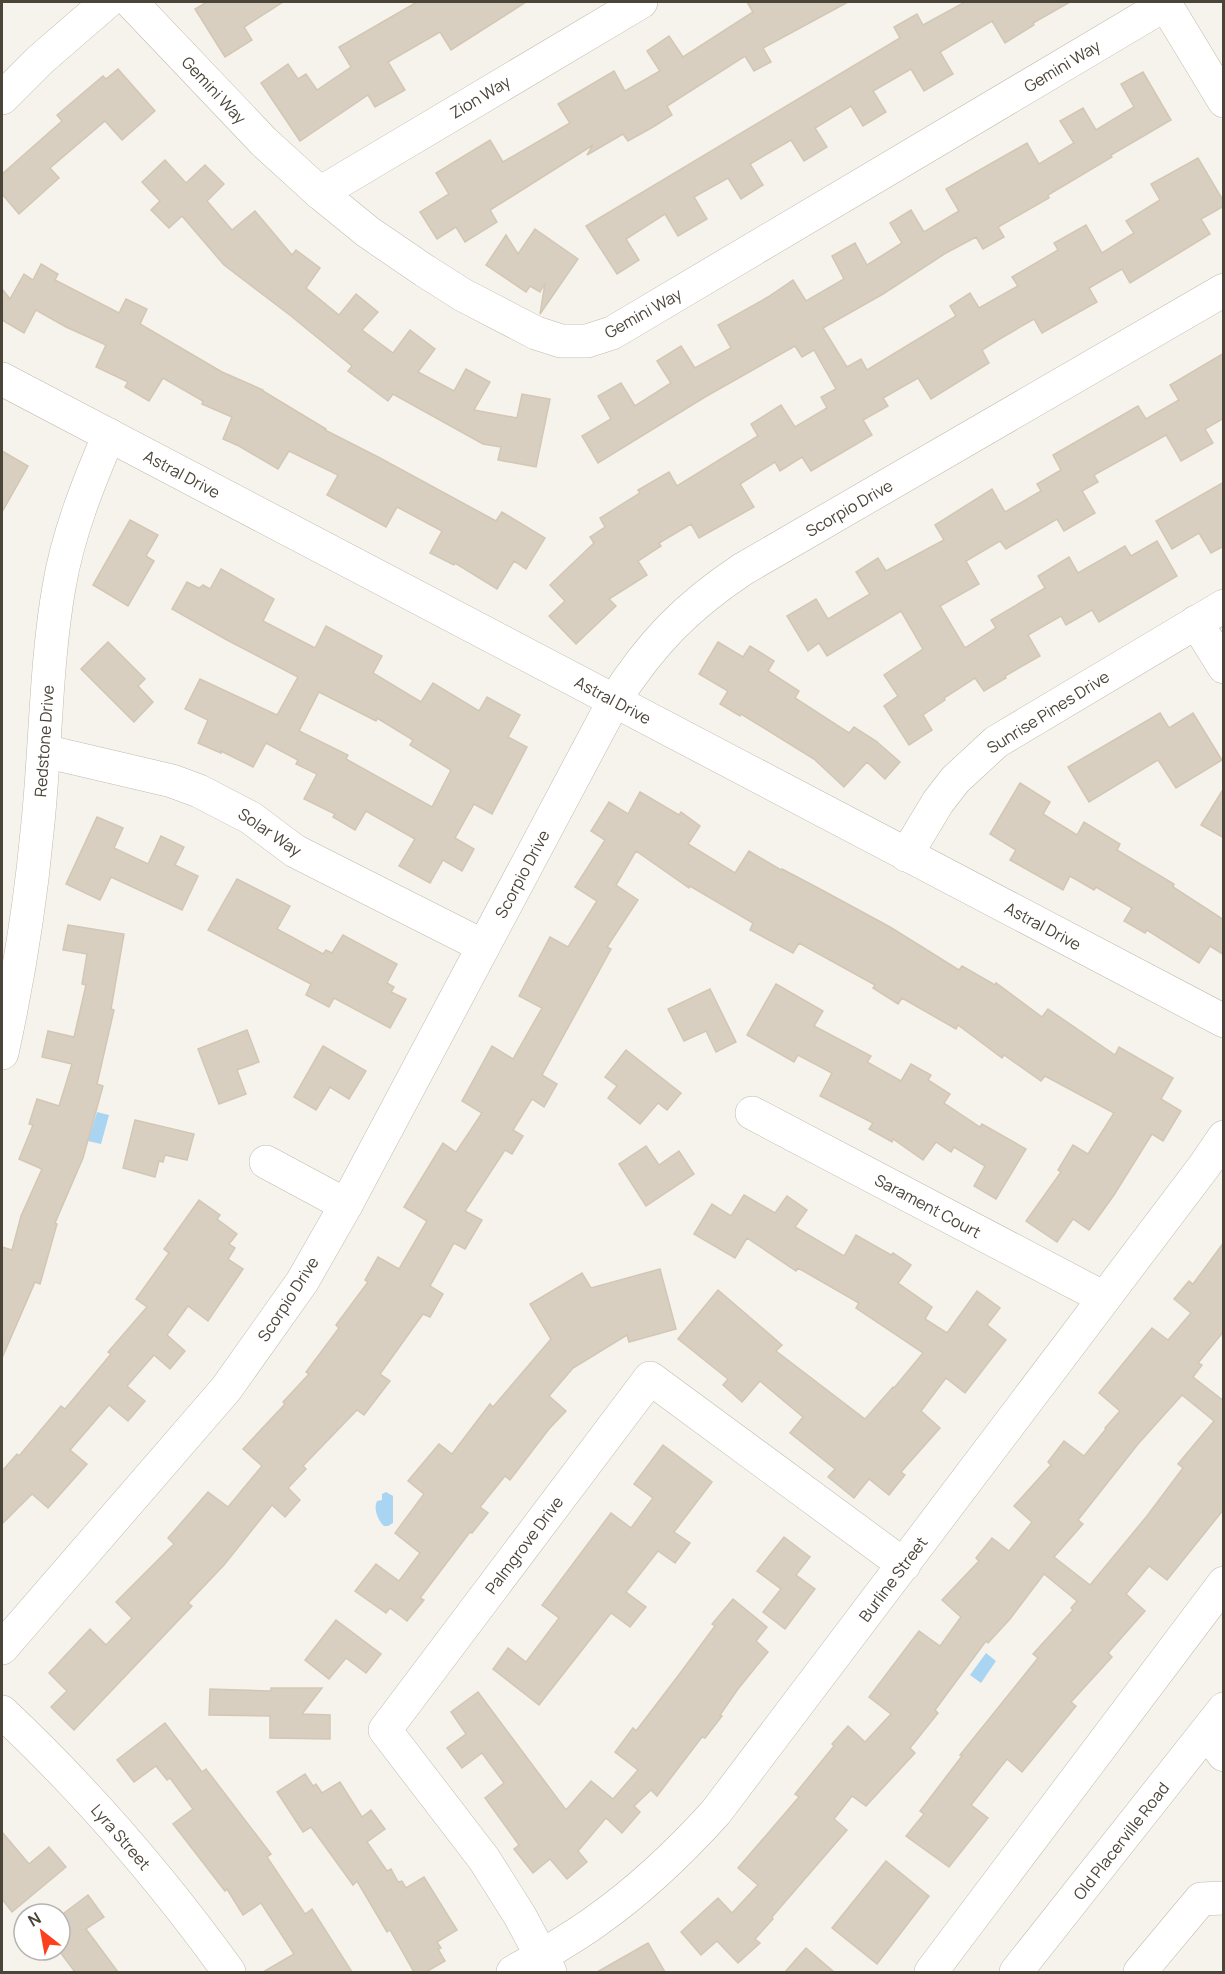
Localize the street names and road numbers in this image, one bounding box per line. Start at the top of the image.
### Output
street label: Gemini Way [1020,34,1105,97]
street label: Gemini Way [177,51,251,129]
street label: Zion Way [446,70,515,124]
street label: Gemini Way [600,282,686,343]
street label: Astral Drive [140,445,224,503]
street label: Scorpio Drive [801,474,897,542]
street label: Sunrise Pines Drive [983,665,1113,759]
street label: Astral Drive [571,671,655,729]
street label: Redstone Drive [29,684,59,798]
street label: Solar Way [234,803,306,862]
street label: Scorpio Drive [490,826,554,922]
street label: Astral Drive [1001,897,1085,955]
street label: Sarament Court [871,1169,985,1243]
street label: Scorpio Drive [252,1252,324,1346]
street label: Palmgrove Drive [480,1491,568,1599]
street label: Burline Street [854,1532,932,1626]
street label: Old Placerville Road [1068,1778,1174,1904]
street label: Lyra Street [86,1799,156,1875]

